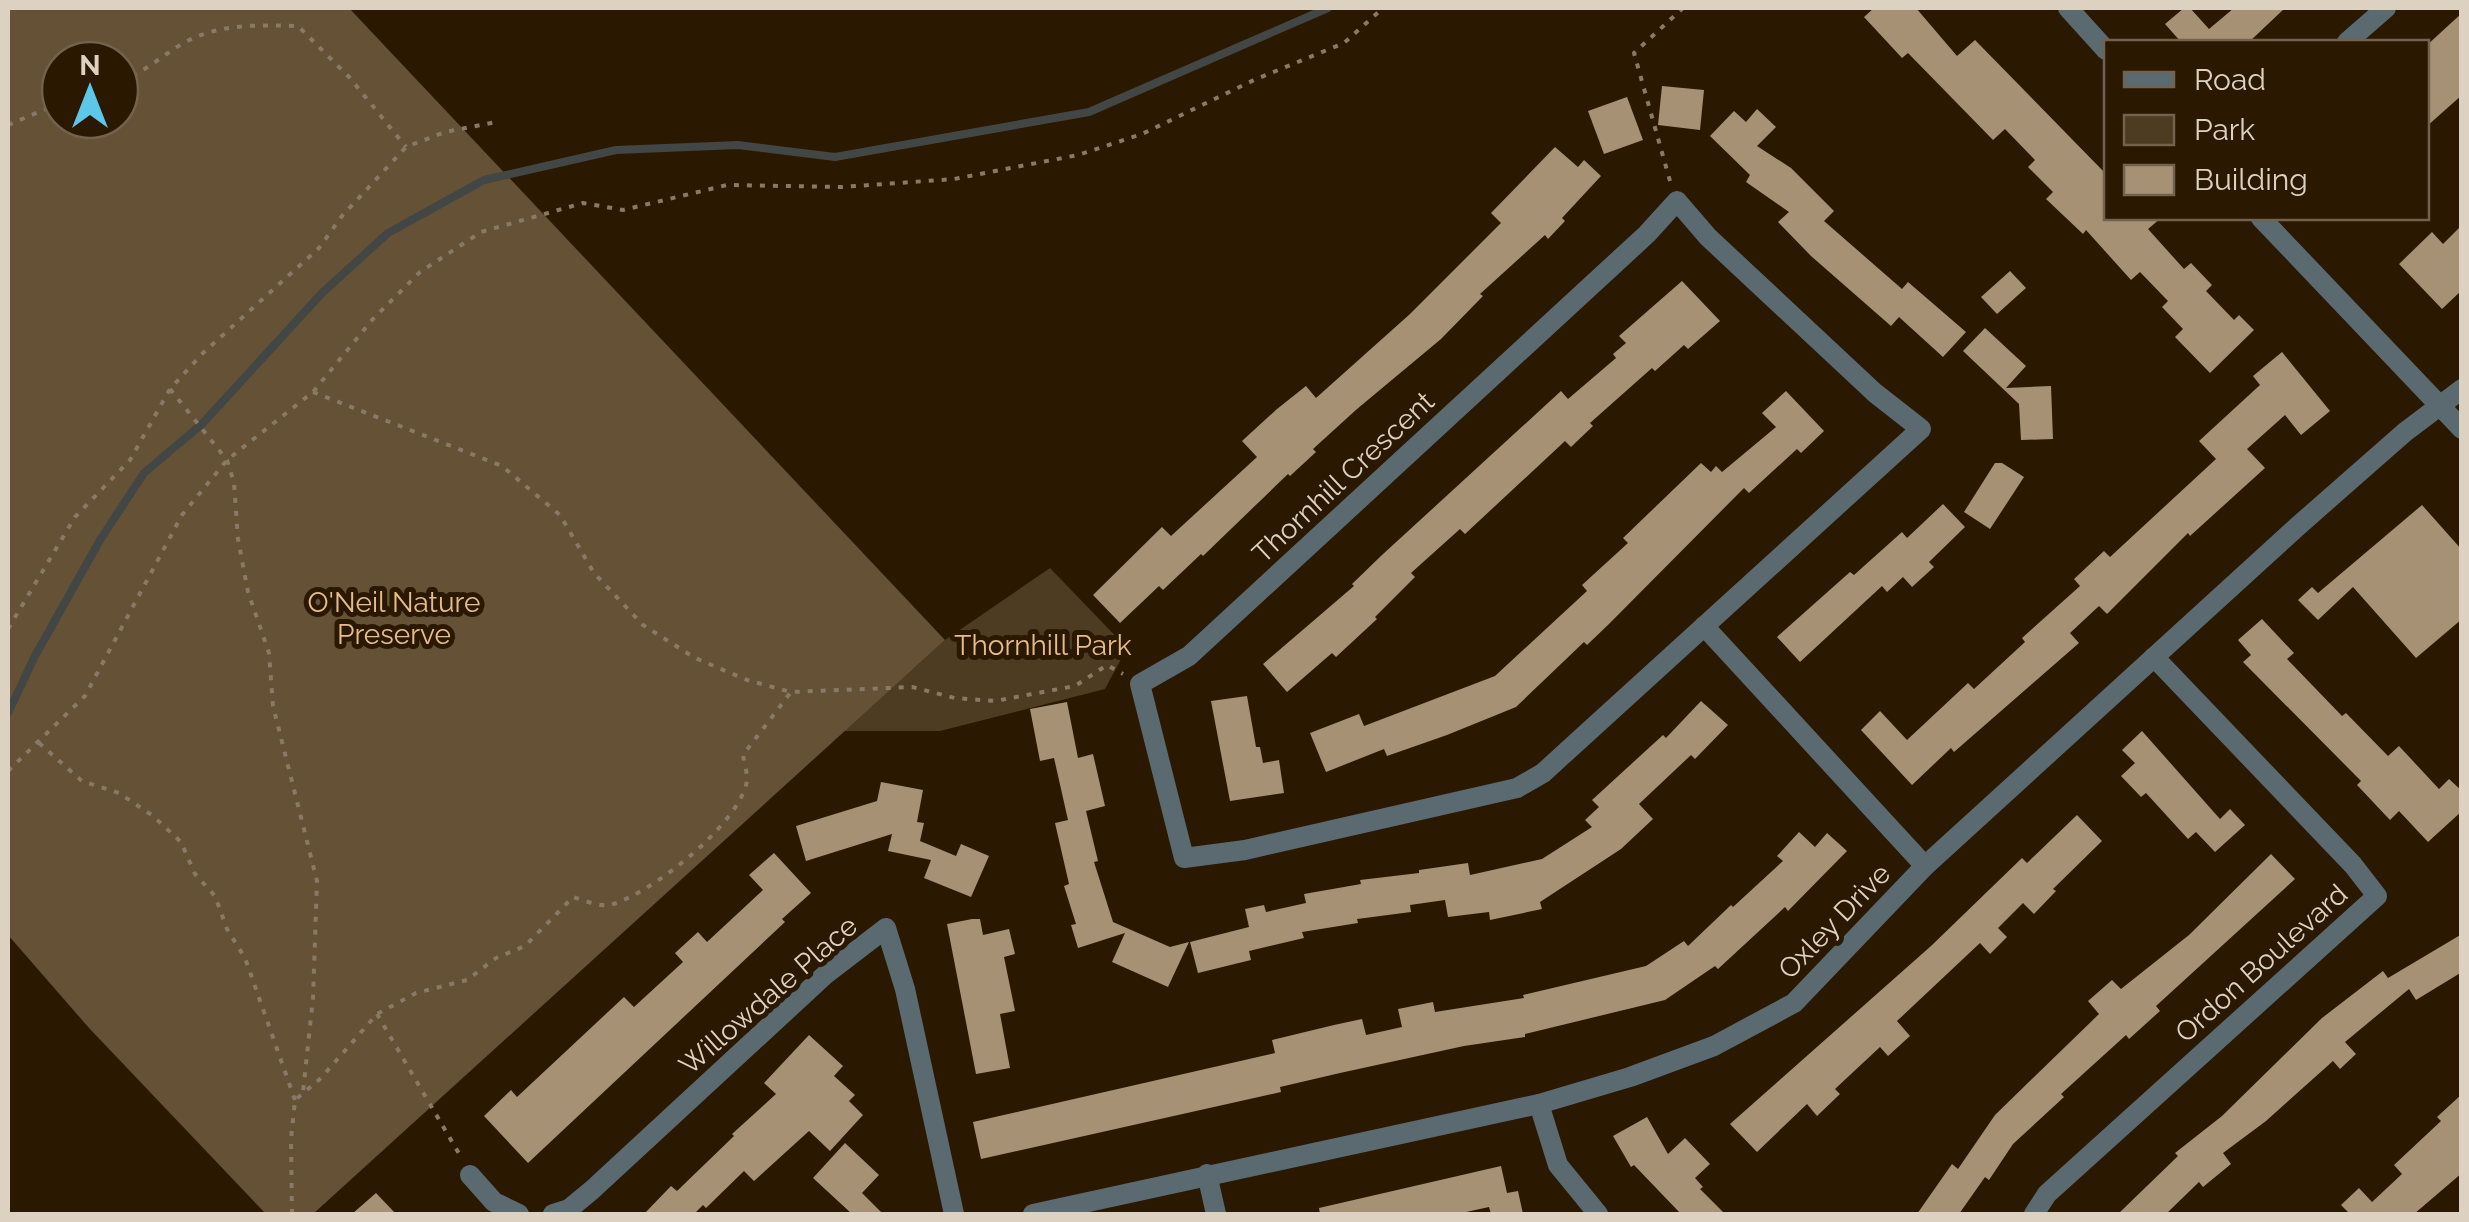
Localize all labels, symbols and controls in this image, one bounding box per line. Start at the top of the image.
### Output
north arrow [40,40,140,140]
legend [2104,40,2429,220]
text: N [79,49,101,82]
text: Road [2194,62,2266,97]
text: Park [2194,112,2255,147]
text: Building [2194,162,2308,197]
street label: Thornhill Crescent [1246,384,1441,570]
park label: O'Neil Nature Preserve [308,586,480,651]
park label: Thornhill Park [954,629,1132,662]
street label: Oxley Drive [1771,857,1897,986]
street label: Ordon Boulevard [2168,877,2354,1049]
street label: Willowdale Place [673,909,864,1082]

